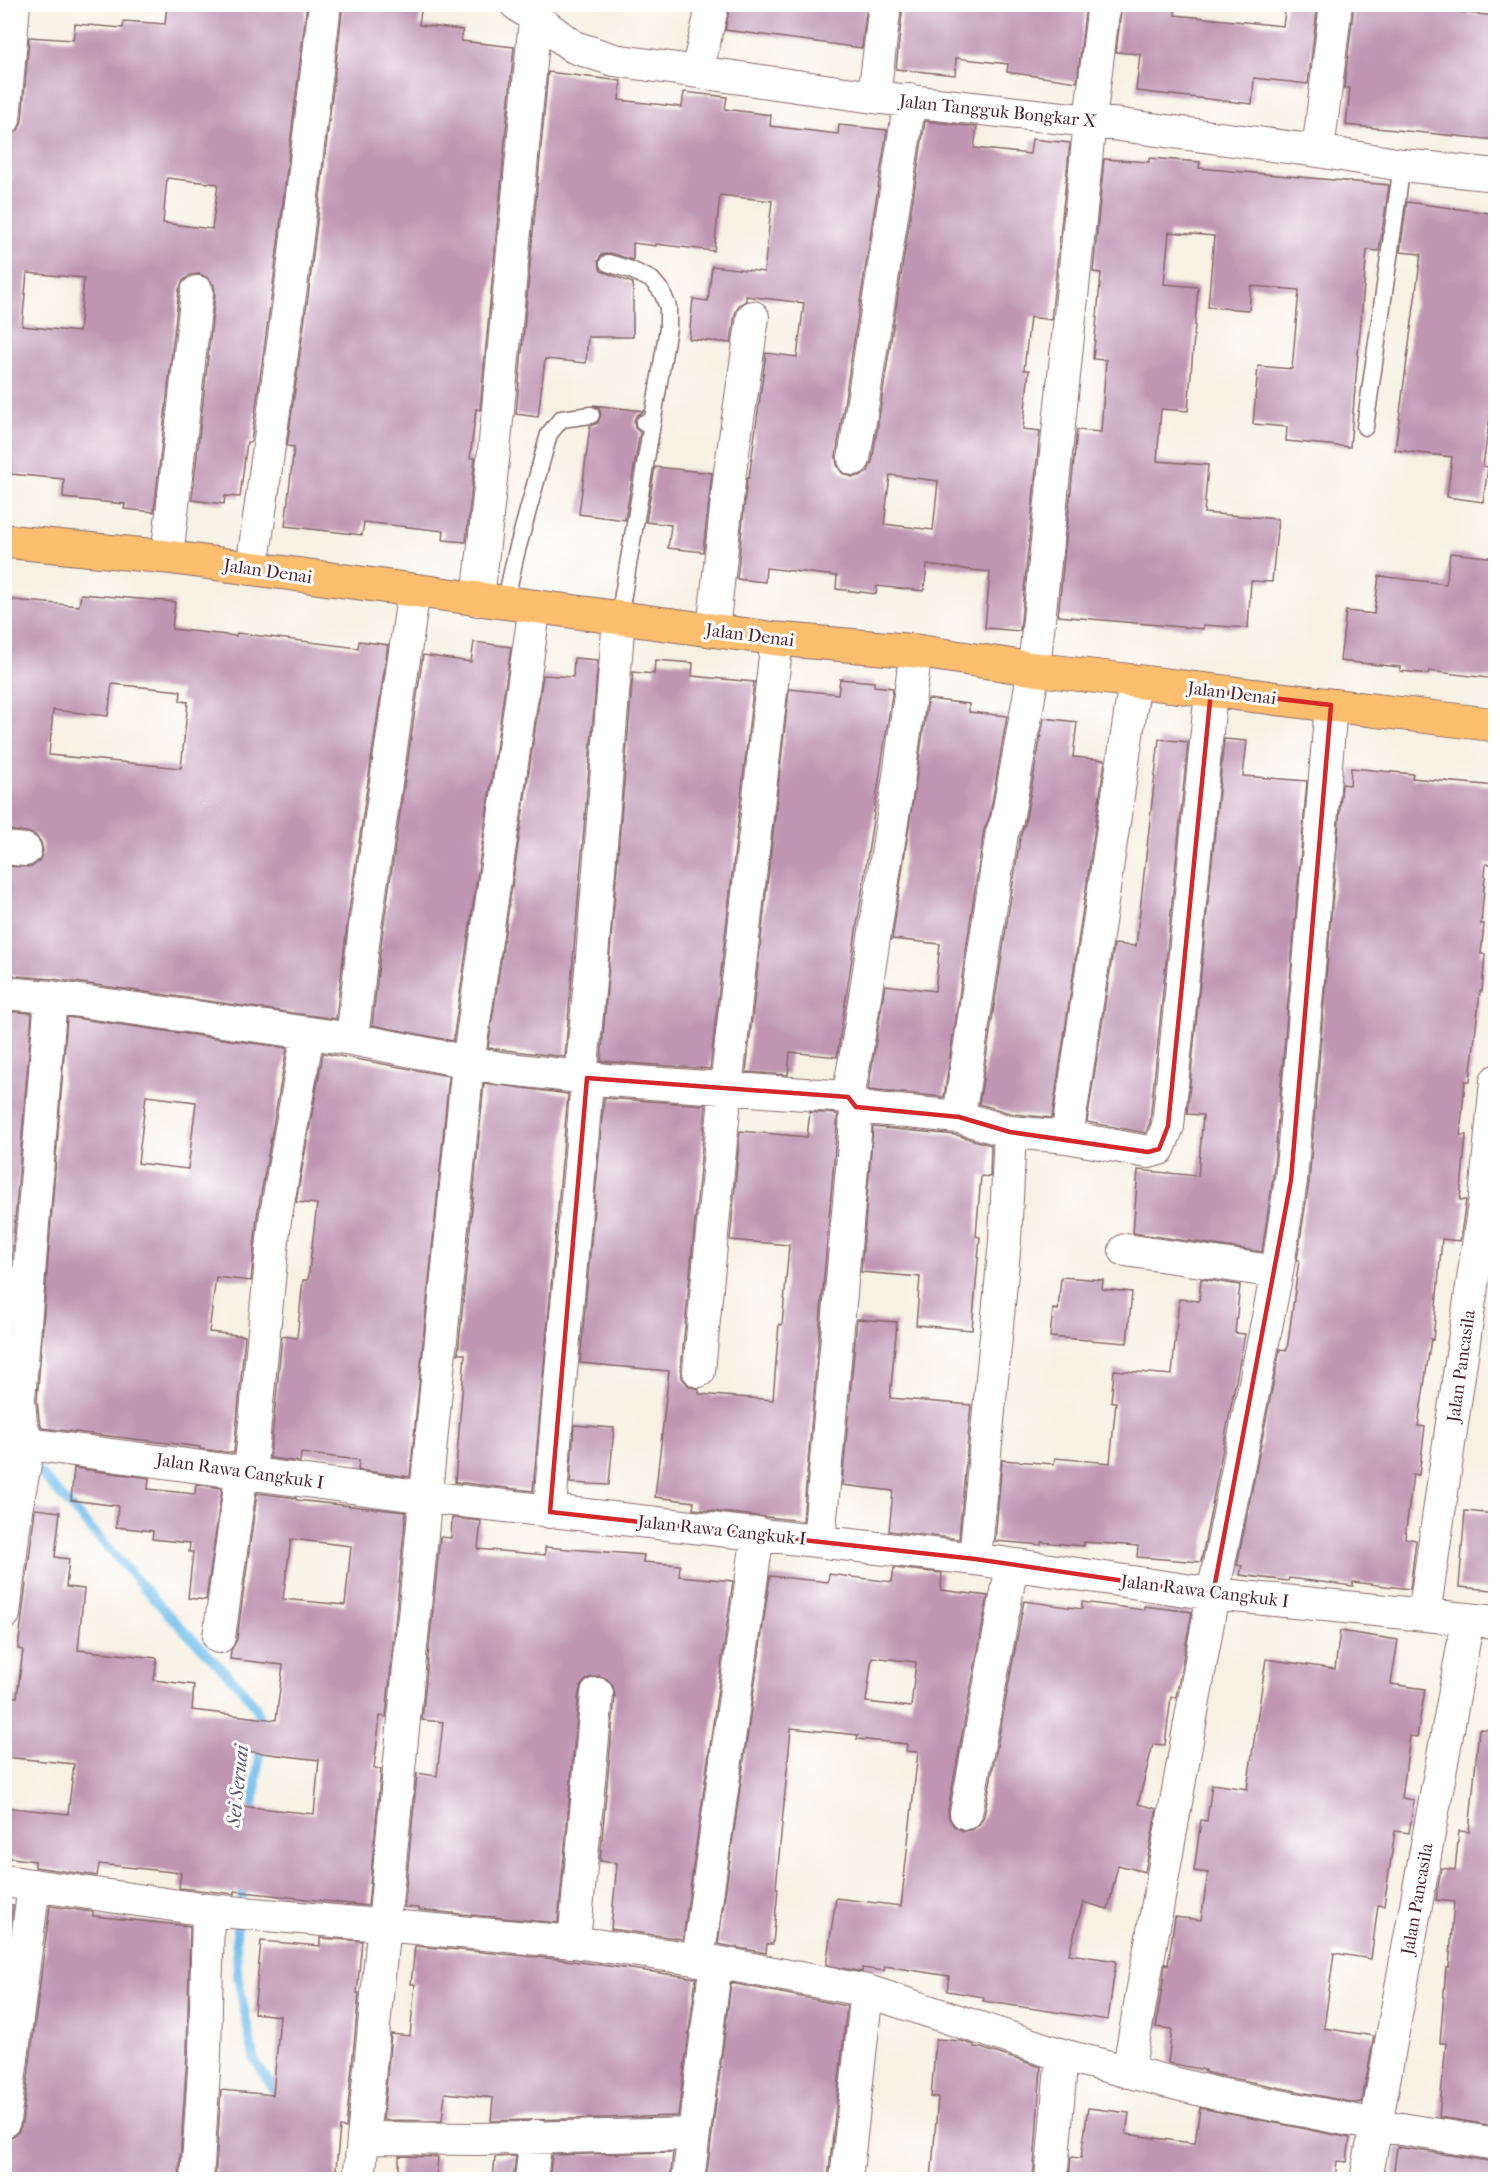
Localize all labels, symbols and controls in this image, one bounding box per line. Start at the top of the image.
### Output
street label: Jalan Tangguk Bongkar X [896,90,1098,132]
street label: Jalan Denai [220,555,314,588]
street label: Jalan Denai [702,619,796,651]
street label: Jalan Denai [1184,677,1278,709]
street label: Jalan Pancasila [1443,1308,1480,1426]
street label: Jalan Rawa Cangkuk I [153,1449,325,1494]
street label: Jalan Rawa Cangkuk I [635,1511,807,1550]
street label: Jalan Rawa Cangkuk I [1118,1571,1290,1612]
water label: Sei Seruai [222,1743,253,1829]
street label: Jalan Pancasila [1397,1841,1438,1959]

